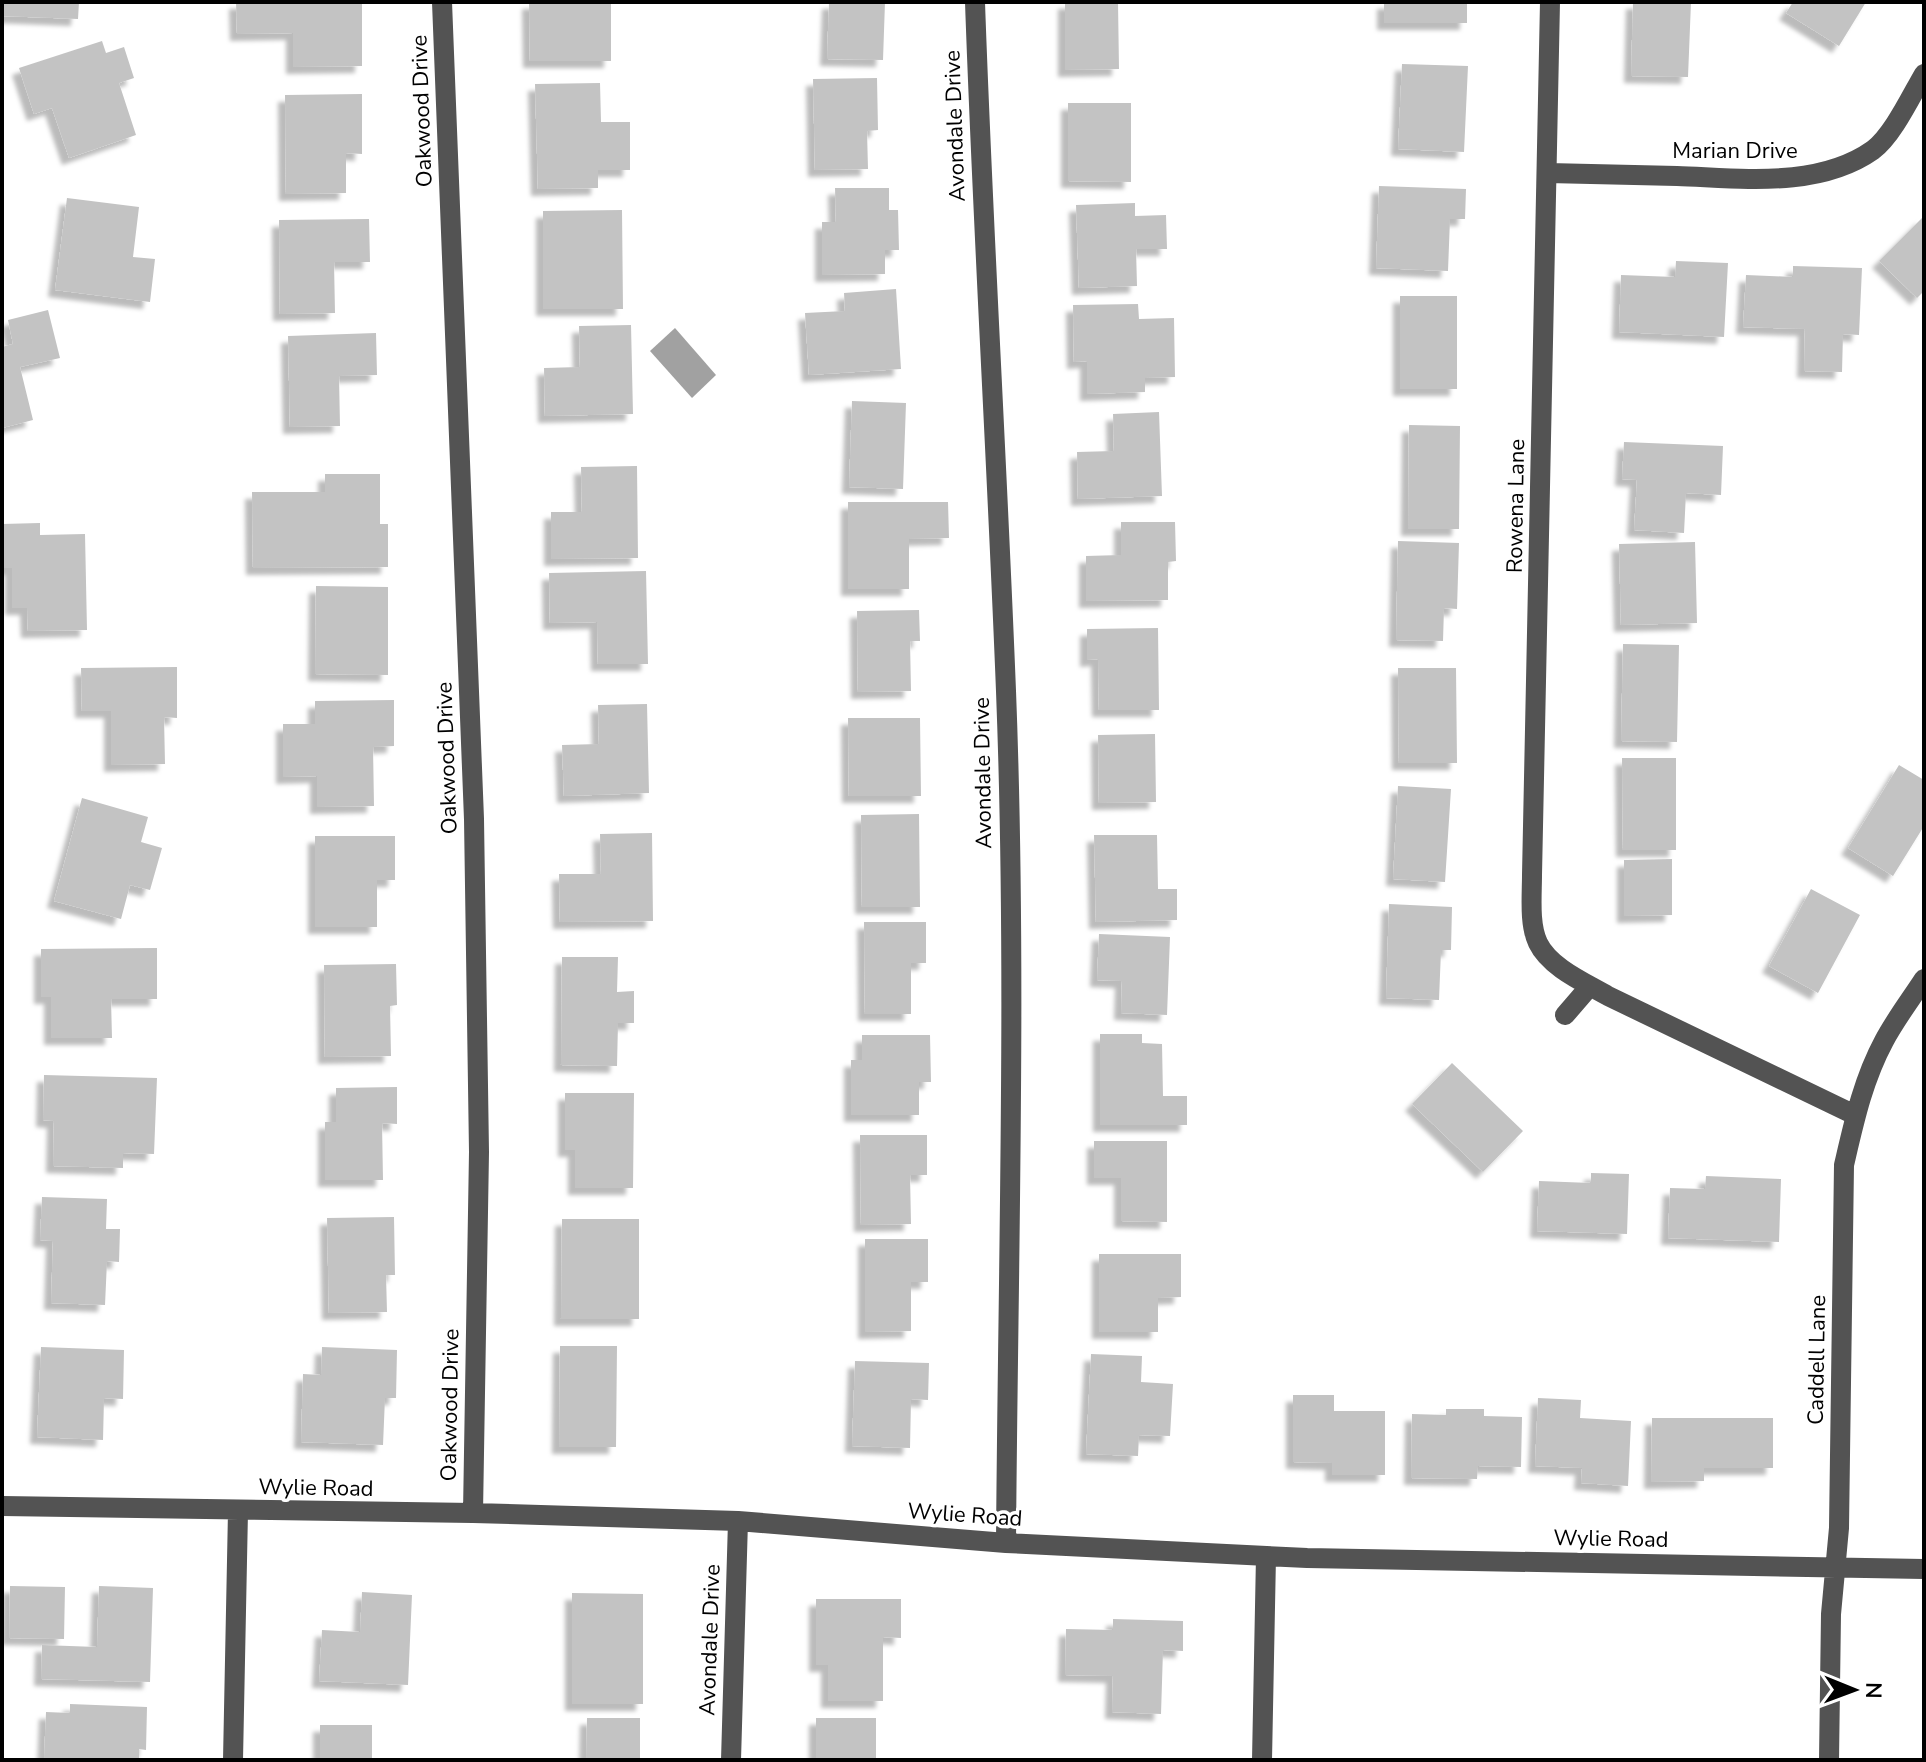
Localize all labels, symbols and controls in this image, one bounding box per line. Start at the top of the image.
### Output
street label: Oakwood Drive [404,34,440,188]
street label: Avondale Drive [937,50,973,202]
street label: Marian Drive [1672,136,1798,166]
street label: Rowena Lane [1500,439,1532,573]
street label: Oakwood Drive [429,681,465,835]
street label: Avondale Drive [967,697,999,849]
street label: Caddell Lane [1801,1295,1833,1425]
street label: Oakwood Drive [434,1328,466,1482]
street label: Wylie Road [258,1472,374,1504]
street label: Wylie Road [907,1496,1023,1534]
street label: Wylie Road [1553,1523,1669,1555]
street label: Avondale Drive [692,1564,728,1716]
north arrow [1814,1650,1894,1730]
text: N [1858,1682,1888,1699]

